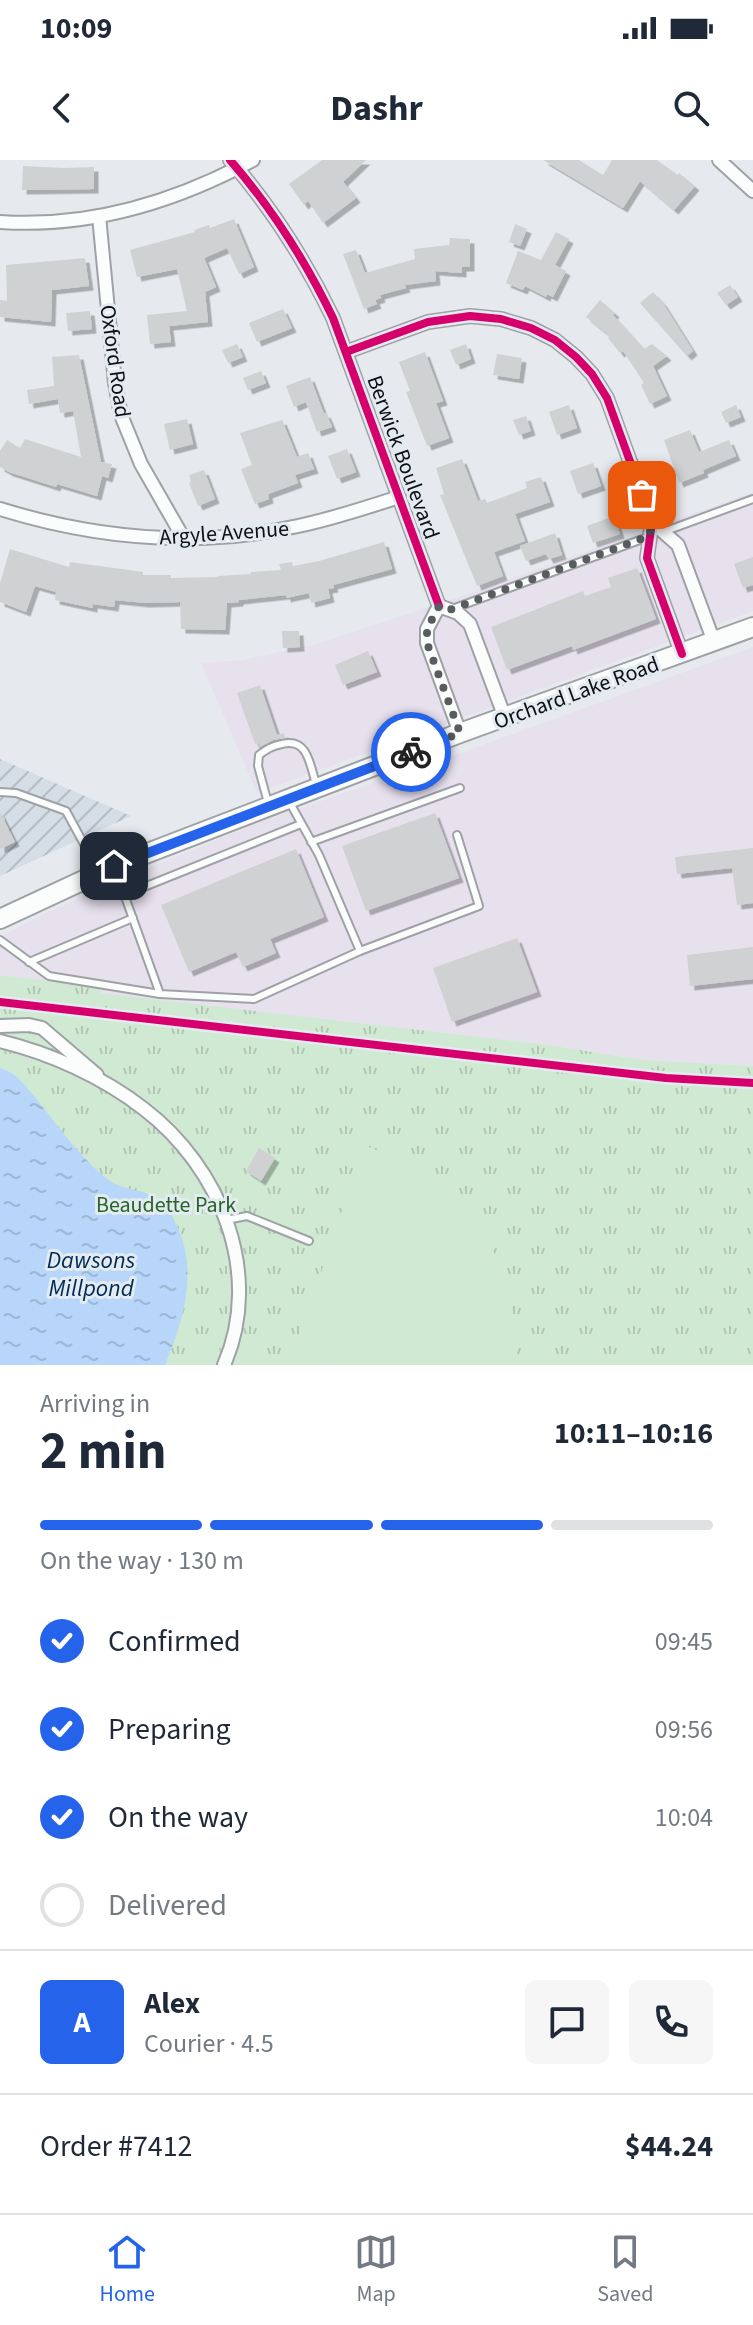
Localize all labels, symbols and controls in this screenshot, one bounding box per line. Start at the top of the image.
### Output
text: 10:09 [40,7,112,50]
text: Dashr [330,83,423,134]
icon: back [40,86,84,130]
icon: search [669,86,713,130]
street label: Oxford Road [91,303,139,420]
street label: Berwick Boulevard [359,371,448,544]
pin [608,461,676,529]
icon: bag [620,473,664,517]
street label: Argyle Avenue [158,513,290,553]
street label: Orchard Lake Road [489,648,664,738]
courier [371,712,451,792]
icon: bike [389,730,433,774]
pin [80,832,148,900]
icon: home [92,844,136,888]
park label: Beaudette Park [96,1189,236,1221]
water label: Dawsons Millpond [47,1243,136,1306]
text: Arriving in [40,1385,150,1422]
text: 10:11–10:16 [554,1412,713,1455]
text: 2 min [40,1415,167,1489]
text: On the way · 130 m [40,1542,244,1579]
icon: check [40,1619,84,1663]
text: Confirmed [108,1620,241,1663]
text: 09:45 [655,1623,713,1660]
icon: check [40,1707,84,1751]
text: Preparing [108,1708,231,1751]
text: 09:56 [655,1711,713,1748]
icon: check [40,1795,84,1839]
text: On the way [108,1796,248,1839]
text: 10:04 [655,1799,713,1836]
text: Delivered [108,1884,227,1927]
button: chat [525,1980,609,2064]
button: phone [629,1980,713,2064]
text: Alex [144,1982,200,2025]
text: A [73,2001,91,2044]
text: Courier · 4.5 [144,2025,274,2062]
text: Order #7412 [40,2125,193,2168]
text: $44.24 [625,2125,713,2168]
tab: Home [100,2230,155,2310]
tab: Map [354,2230,398,2310]
tab: Saved [597,2230,653,2310]

